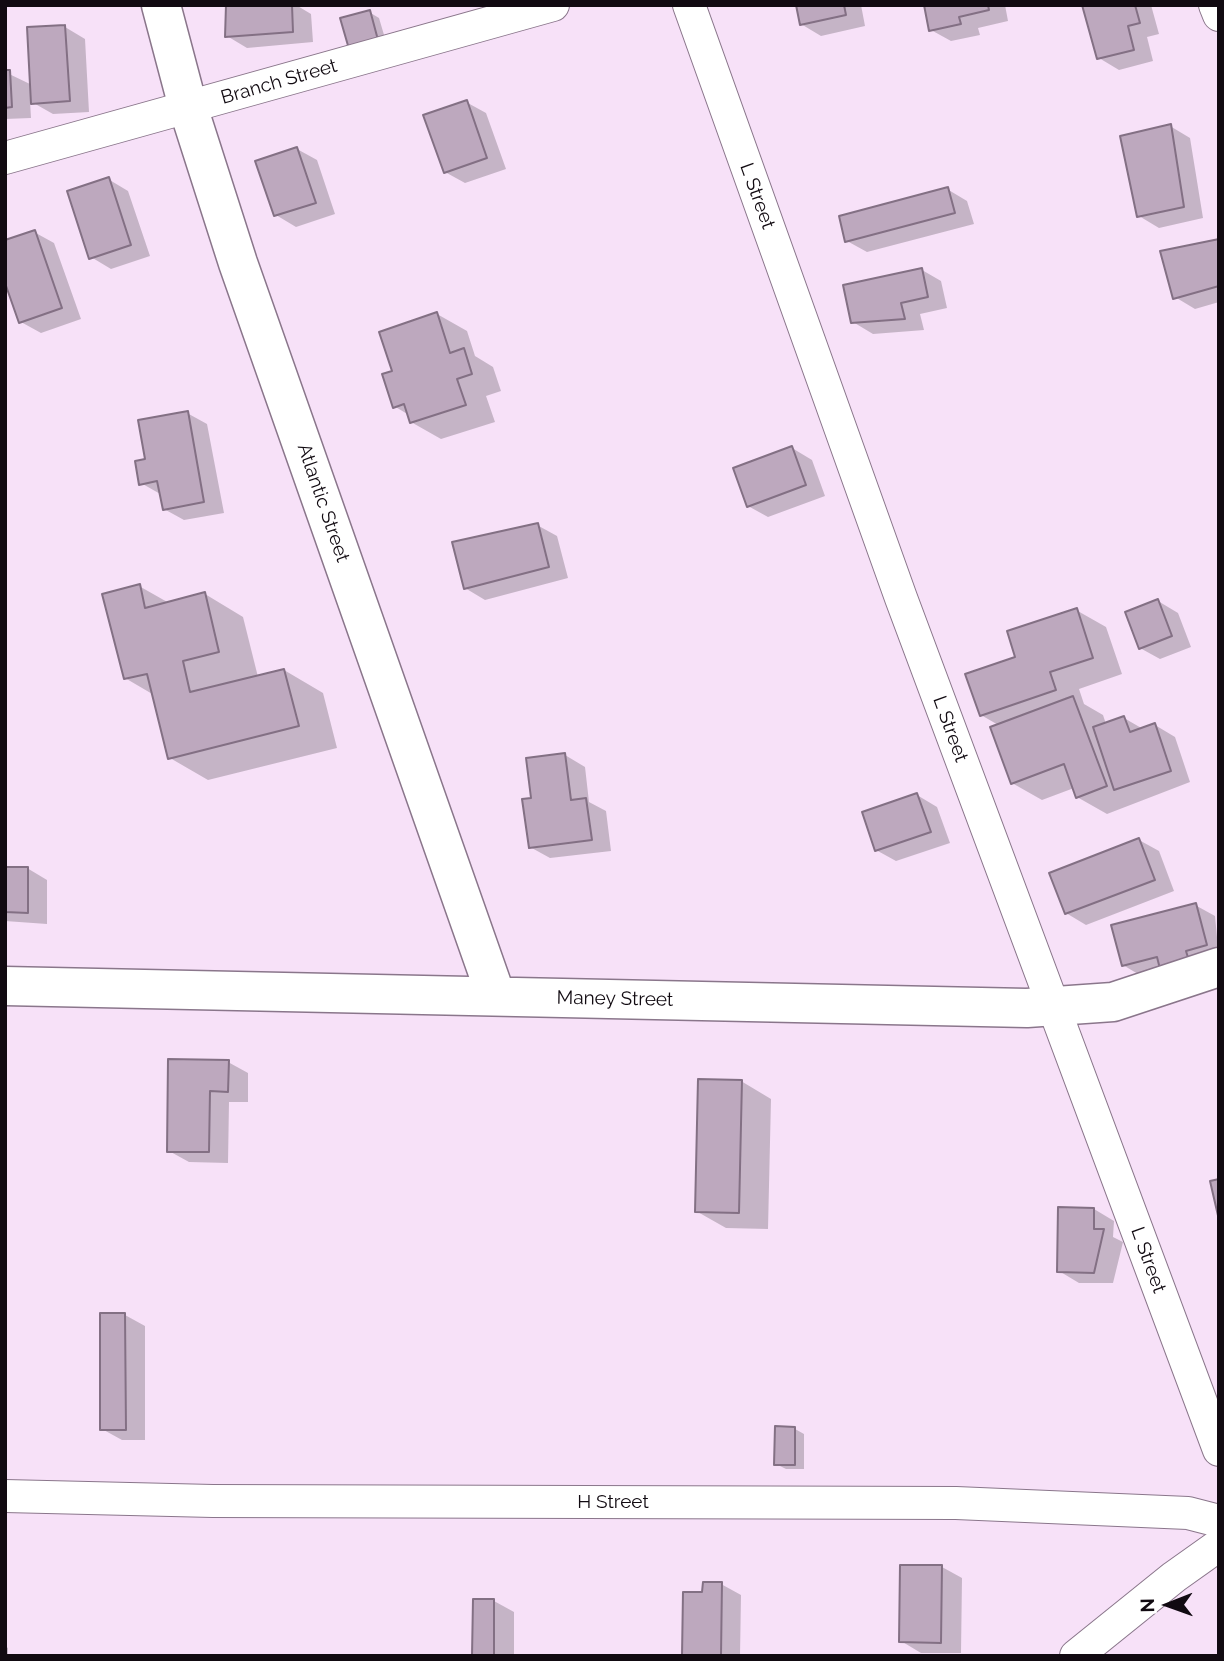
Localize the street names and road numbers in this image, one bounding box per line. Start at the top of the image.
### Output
street label: Branch Street [218,55,340,109]
street label: L Street [735,160,779,232]
street label: Atlantic Street [292,441,354,565]
street label: L Street [928,693,972,765]
street label: Maney Street [556,987,674,1011]
street label: L Street [1126,1224,1170,1296]
street label: H Street [577,1491,649,1513]

